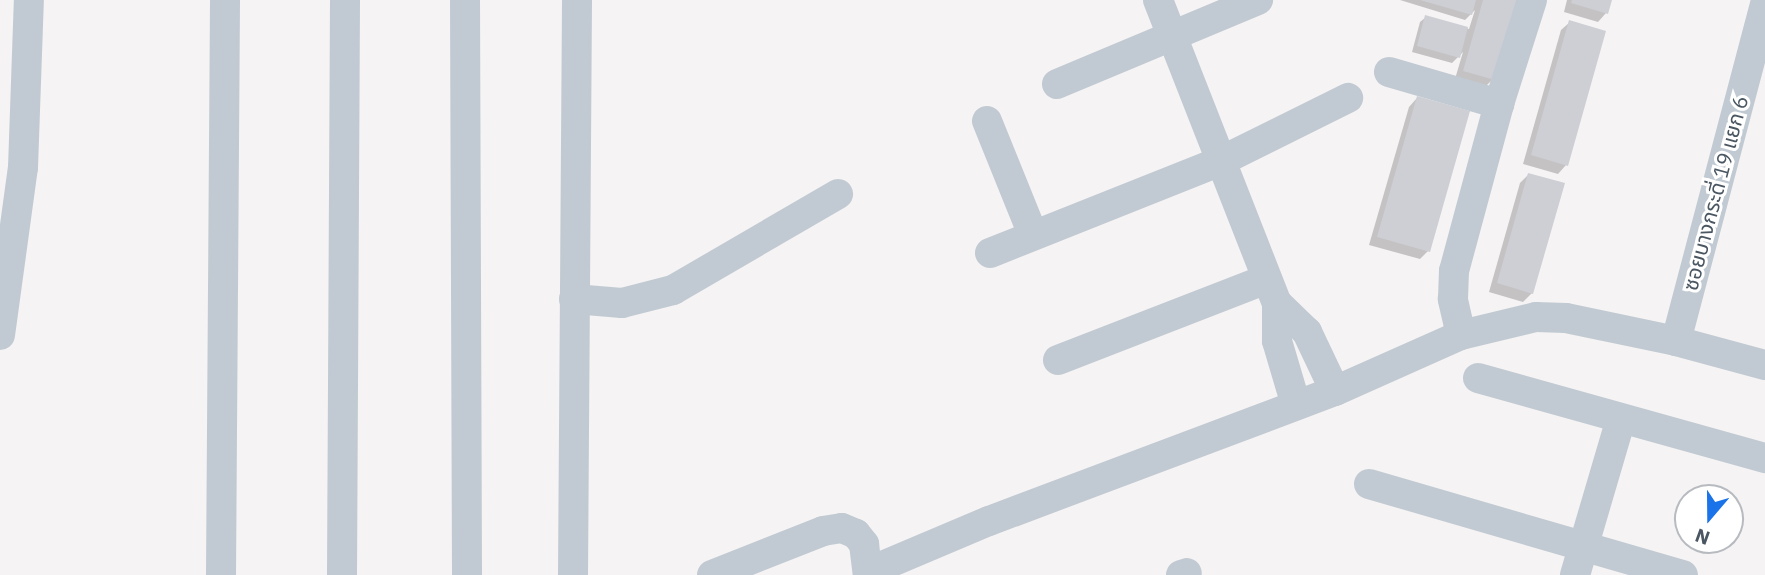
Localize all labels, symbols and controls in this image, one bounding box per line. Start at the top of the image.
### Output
street label: ซอยบางกระดี่ 19 แยก 6 [1677,93,1753,293]
north arrow [1674,484,1744,554]
text: N [1692,523,1713,550]

